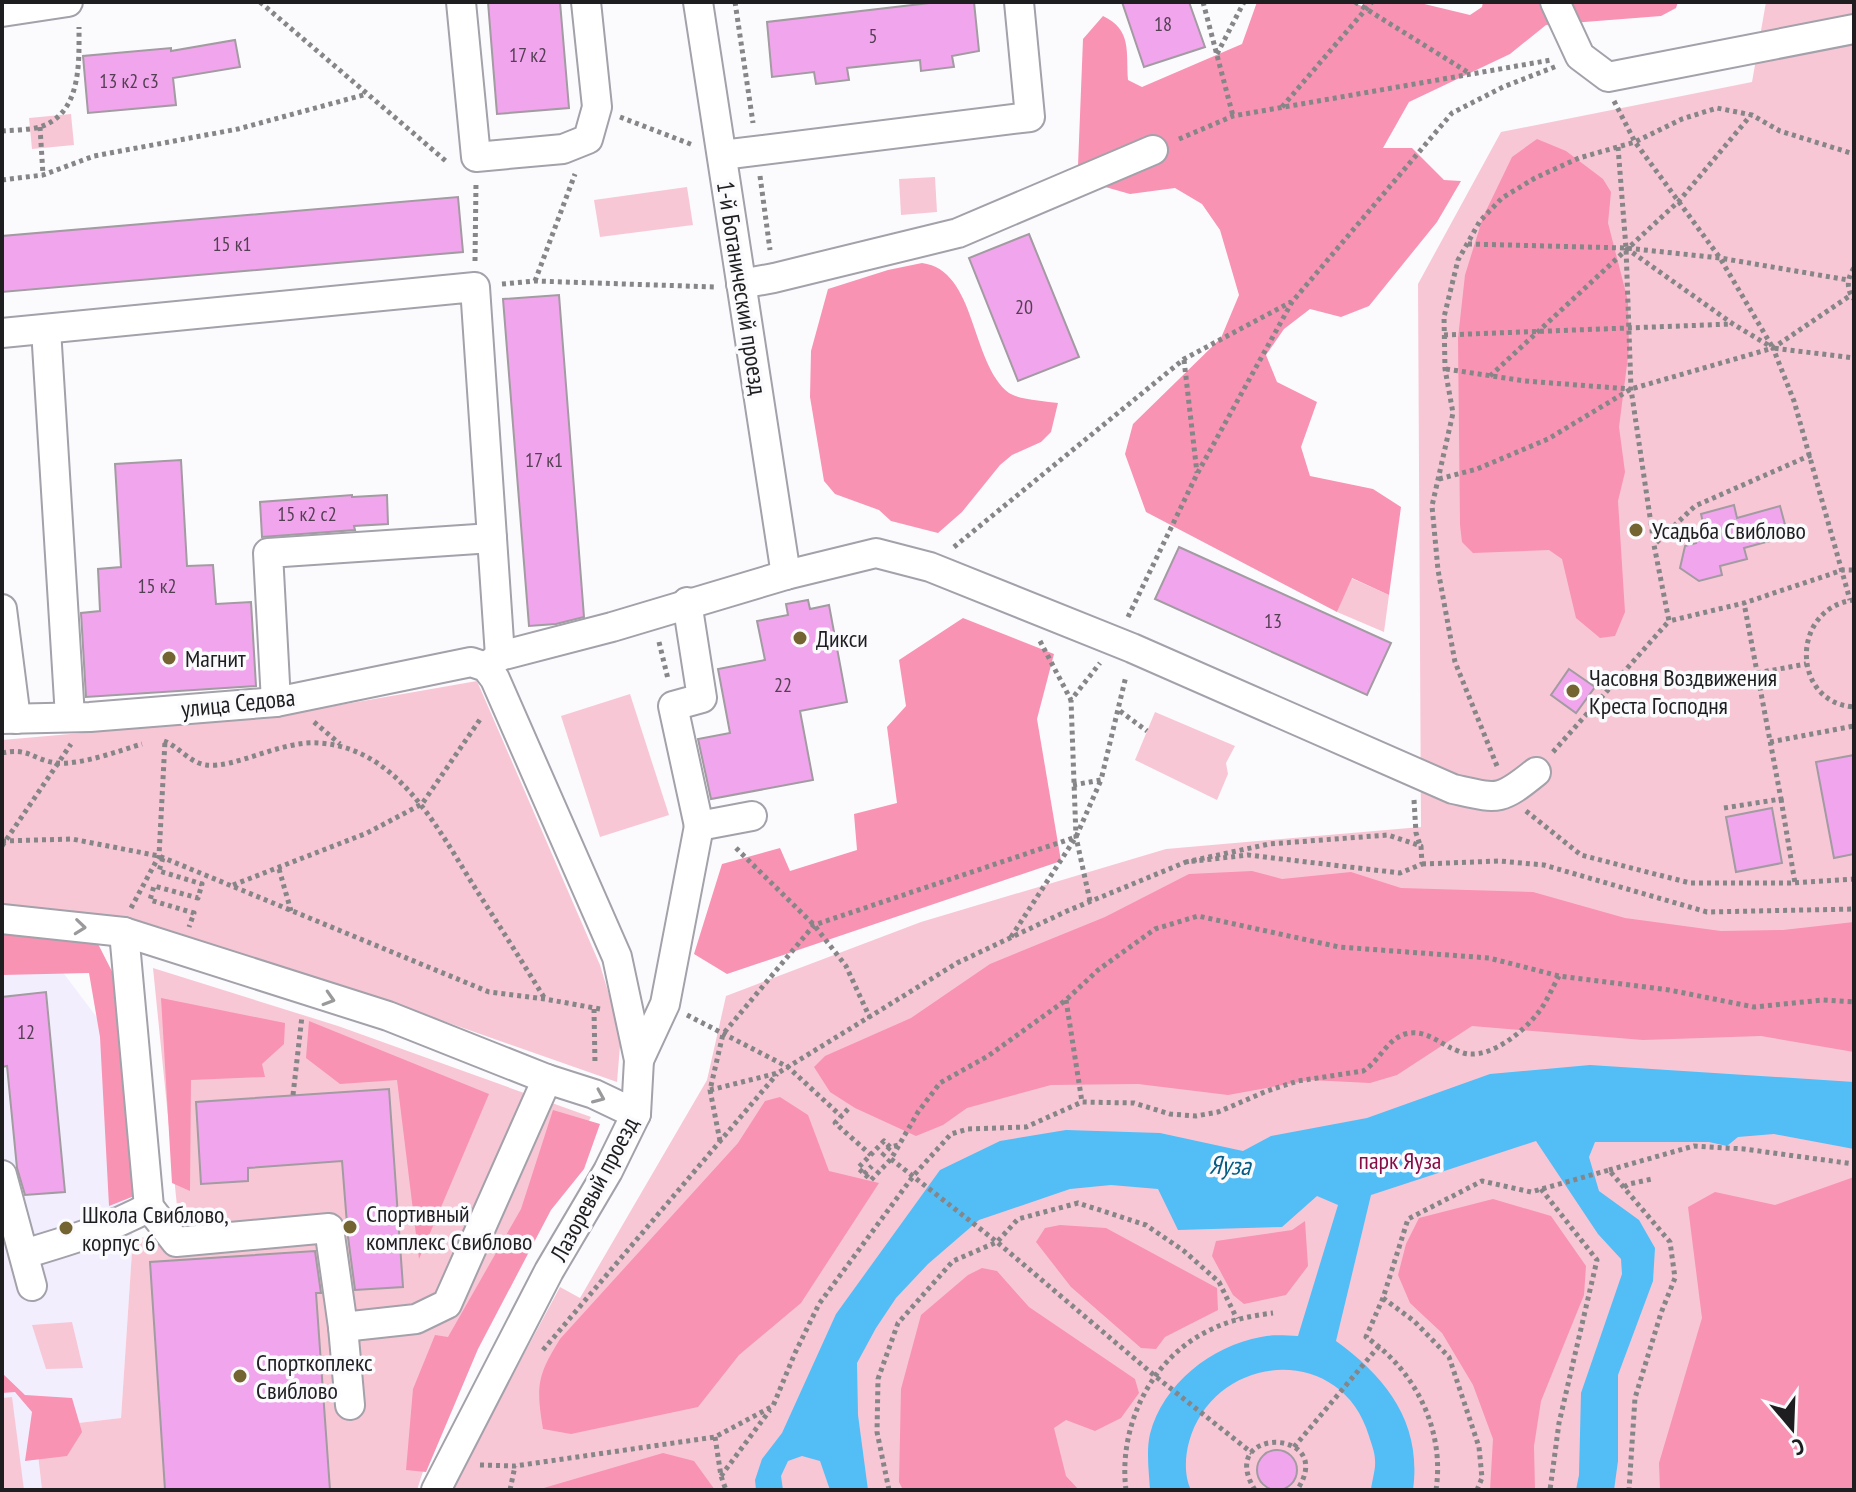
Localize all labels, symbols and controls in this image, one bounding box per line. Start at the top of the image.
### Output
house number: 18 [1154,11,1172,37]
house number: 5 [869,23,878,49]
house number: 17 к2 [509,42,547,68]
house number: 13 к2 с3 [99,68,159,94]
street label: 1-й Ботанический проезд [710,179,774,397]
house number: 15 к1 [213,231,251,257]
house number: 20 [1015,294,1033,320]
house number: 17 к1 [525,447,563,473]
house number: 15 к2 с2 [277,501,337,527]
place label: Усадьба Свиблово [1652,515,1806,546]
marker: Усадьба Свиблово [1627,521,1645,539]
house number: 15 к2 [138,573,176,599]
house number: 13 [1264,608,1282,634]
place label: Дикси [816,623,868,654]
marker: Дикси [791,629,809,647]
place label: Магнит [185,643,246,674]
marker: Магнит [160,649,178,667]
place label: Часовня Воздвижения Креста Господня [1589,662,1777,721]
house number: 22 [774,672,792,698]
street label: улица Седова [180,682,296,724]
marker: Часовня Воздвижения Креста Господня [1564,682,1582,700]
one-way arrow [74,918,87,935]
one-way arrow [321,990,335,1006]
house number: 12 [17,1019,35,1045]
one-way arrow [591,1087,605,1103]
street label: Лазоревый проезд [543,1111,645,1267]
park label: парк Яуза [1359,1145,1441,1176]
water label: Яуза [1209,1148,1253,1182]
place label: Спортивный комплекс Свиблово [366,1198,532,1257]
place label: Школа Свиблово, корпус 6 [82,1199,229,1258]
marker: Спортивный комплекс Свиблово [341,1218,359,1236]
marker: Школа Свиблово, корпус 6 [57,1219,75,1237]
place label: Спорткоплекс Свиблово [256,1347,373,1406]
marker: Спорткоплекс Свиблово [231,1367,249,1385]
north arrow [1752,1388,1832,1468]
text: С [1789,1432,1808,1462]

